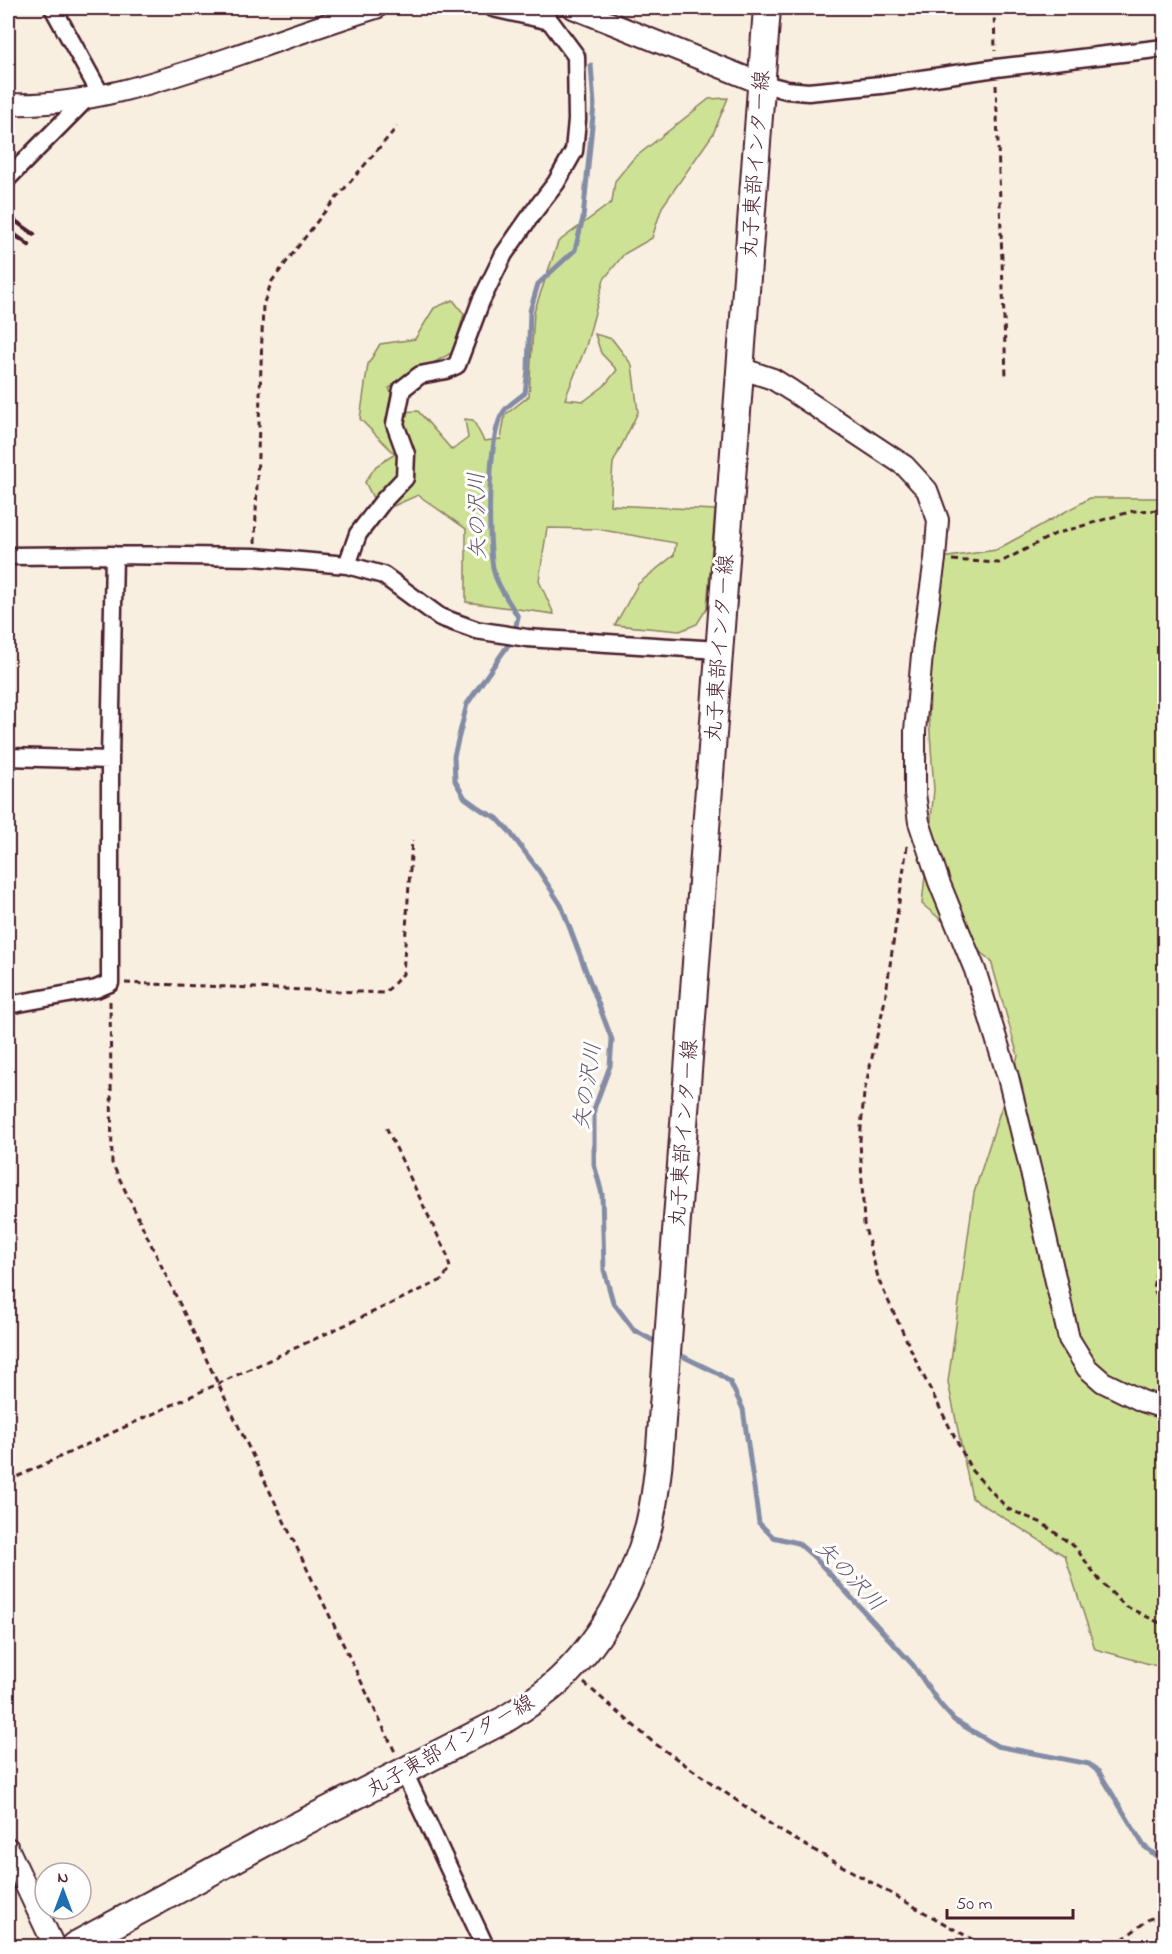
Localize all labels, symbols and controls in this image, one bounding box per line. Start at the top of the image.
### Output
street label: 丸子東部インター線 [735,69,779,259]
water label: 矢の沢川 [462,472,496,560]
street label: 丸子東部インター線 [699,553,743,743]
street label: 丸子東部インター線 [663,1038,707,1228]
water label: 矢の沢川 [567,1041,611,1132]
water label: 矢の沢川 [807,1534,891,1620]
street label: 丸子東部インター線 [361,1688,541,1805]
north arrow [33,1861,93,1921]
text: N [58,1866,69,1890]
scale bar [947,1882,1073,1920]
text: 50 m [956,1892,993,1918]

